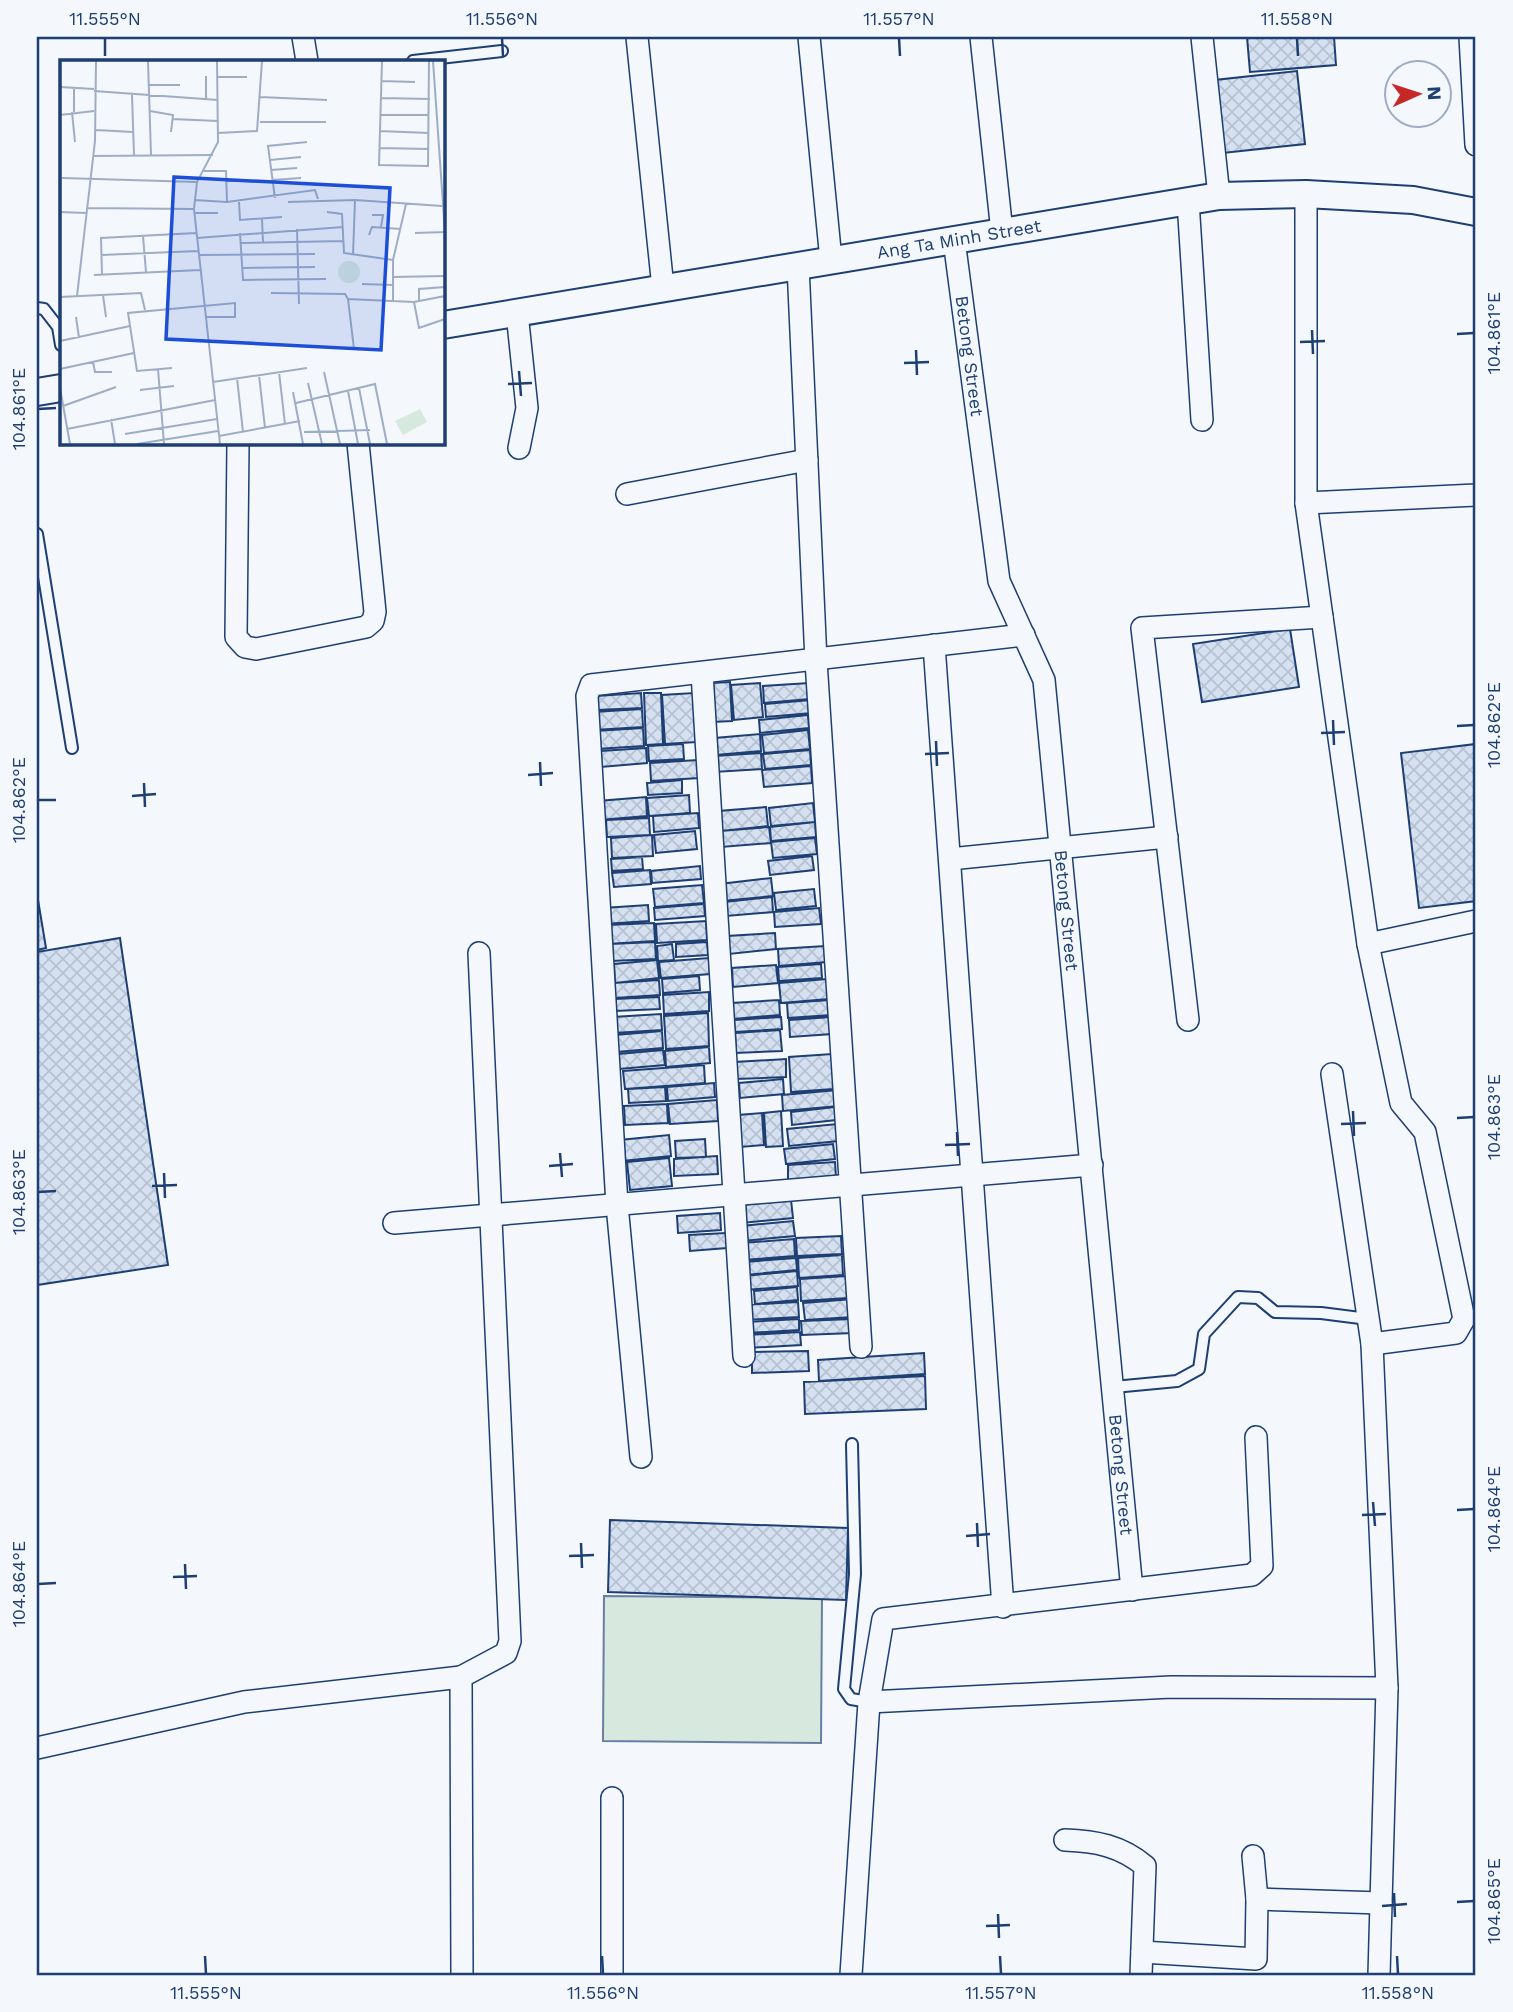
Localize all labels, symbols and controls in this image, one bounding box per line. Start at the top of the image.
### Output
text: 11.555°N [69,8,141,29]
text: 11.556°N [466,8,538,29]
text: 11.557°N [863,8,935,29]
text: 11.558°N [1261,8,1333,29]
inset map [60,60,444,444]
north arrow [1384,60,1454,130]
text: N [1423,85,1446,101]
street label: Ang Ta Minh Street [875,215,1043,263]
text: 104.861°E [1483,292,1504,374]
street label: Betong Street [951,294,988,418]
text: 104.861°E [8,368,29,450]
text: 104.862°E [1483,682,1504,768]
text: 104.862°E [8,757,29,843]
street label: Betong Street [1050,849,1083,972]
text: 104.863°E [1483,1074,1504,1160]
text: 104.863°E [8,1149,29,1235]
street label: Betong Street [1105,1413,1138,1536]
text: 104.864°E [1483,1466,1504,1552]
text: 104.864°E [8,1541,29,1627]
text: 104.865°E [1483,1858,1504,1944]
text: 11.555°N [170,1982,242,2003]
text: 11.556°N [567,1982,639,2003]
text: 11.557°N [965,1982,1037,2003]
text: 11.558°N [1362,1982,1434,2003]

